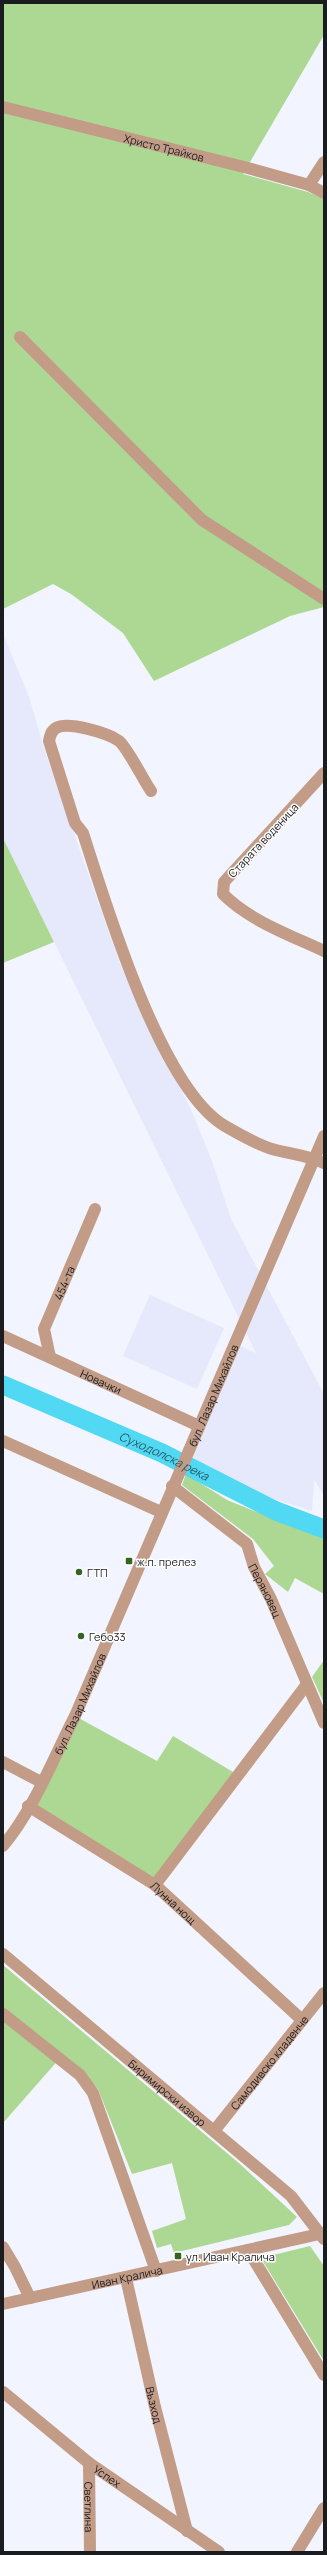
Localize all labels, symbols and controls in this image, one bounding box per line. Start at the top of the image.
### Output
street label: Христо Трайков [122,130,206,164]
street label: Старата воденица [225,800,301,880]
street label: 454-та [50,1263,78,1302]
street label: бул. Лазар Михайлов [184,1342,241,1449]
street label: Новачки [78,1365,124,1397]
water label: Суходолска река [117,1427,213,1485]
place label: ж.п. прелез [137,1554,196,1569]
marker: ж.п. прелез [124,1556,134,1566]
street label: Перяновец [246,1561,286,1620]
place label: ГТП [87,1565,108,1580]
marker: ГТП [74,1567,84,1577]
place label: Гебо33 [89,1629,126,1644]
marker: Гебо33 [76,1631,86,1641]
street label: бул. Лазар Михайлов [50,1651,109,1757]
street label: Лунна нощ [148,1878,200,1927]
street label: Самодивско кладенче [227,2011,311,2113]
street label: Биримирски извор [126,2055,210,2130]
place label: ул. Иван Кралича [186,2249,275,2264]
marker: ул. Иван Кралича [173,2251,183,2261]
street label: Иван Кралича [90,2261,164,2292]
street label: Възход [143,2385,166,2425]
street label: Успех [91,2461,124,2491]
street label: Светлина [82,2481,97,2533]

